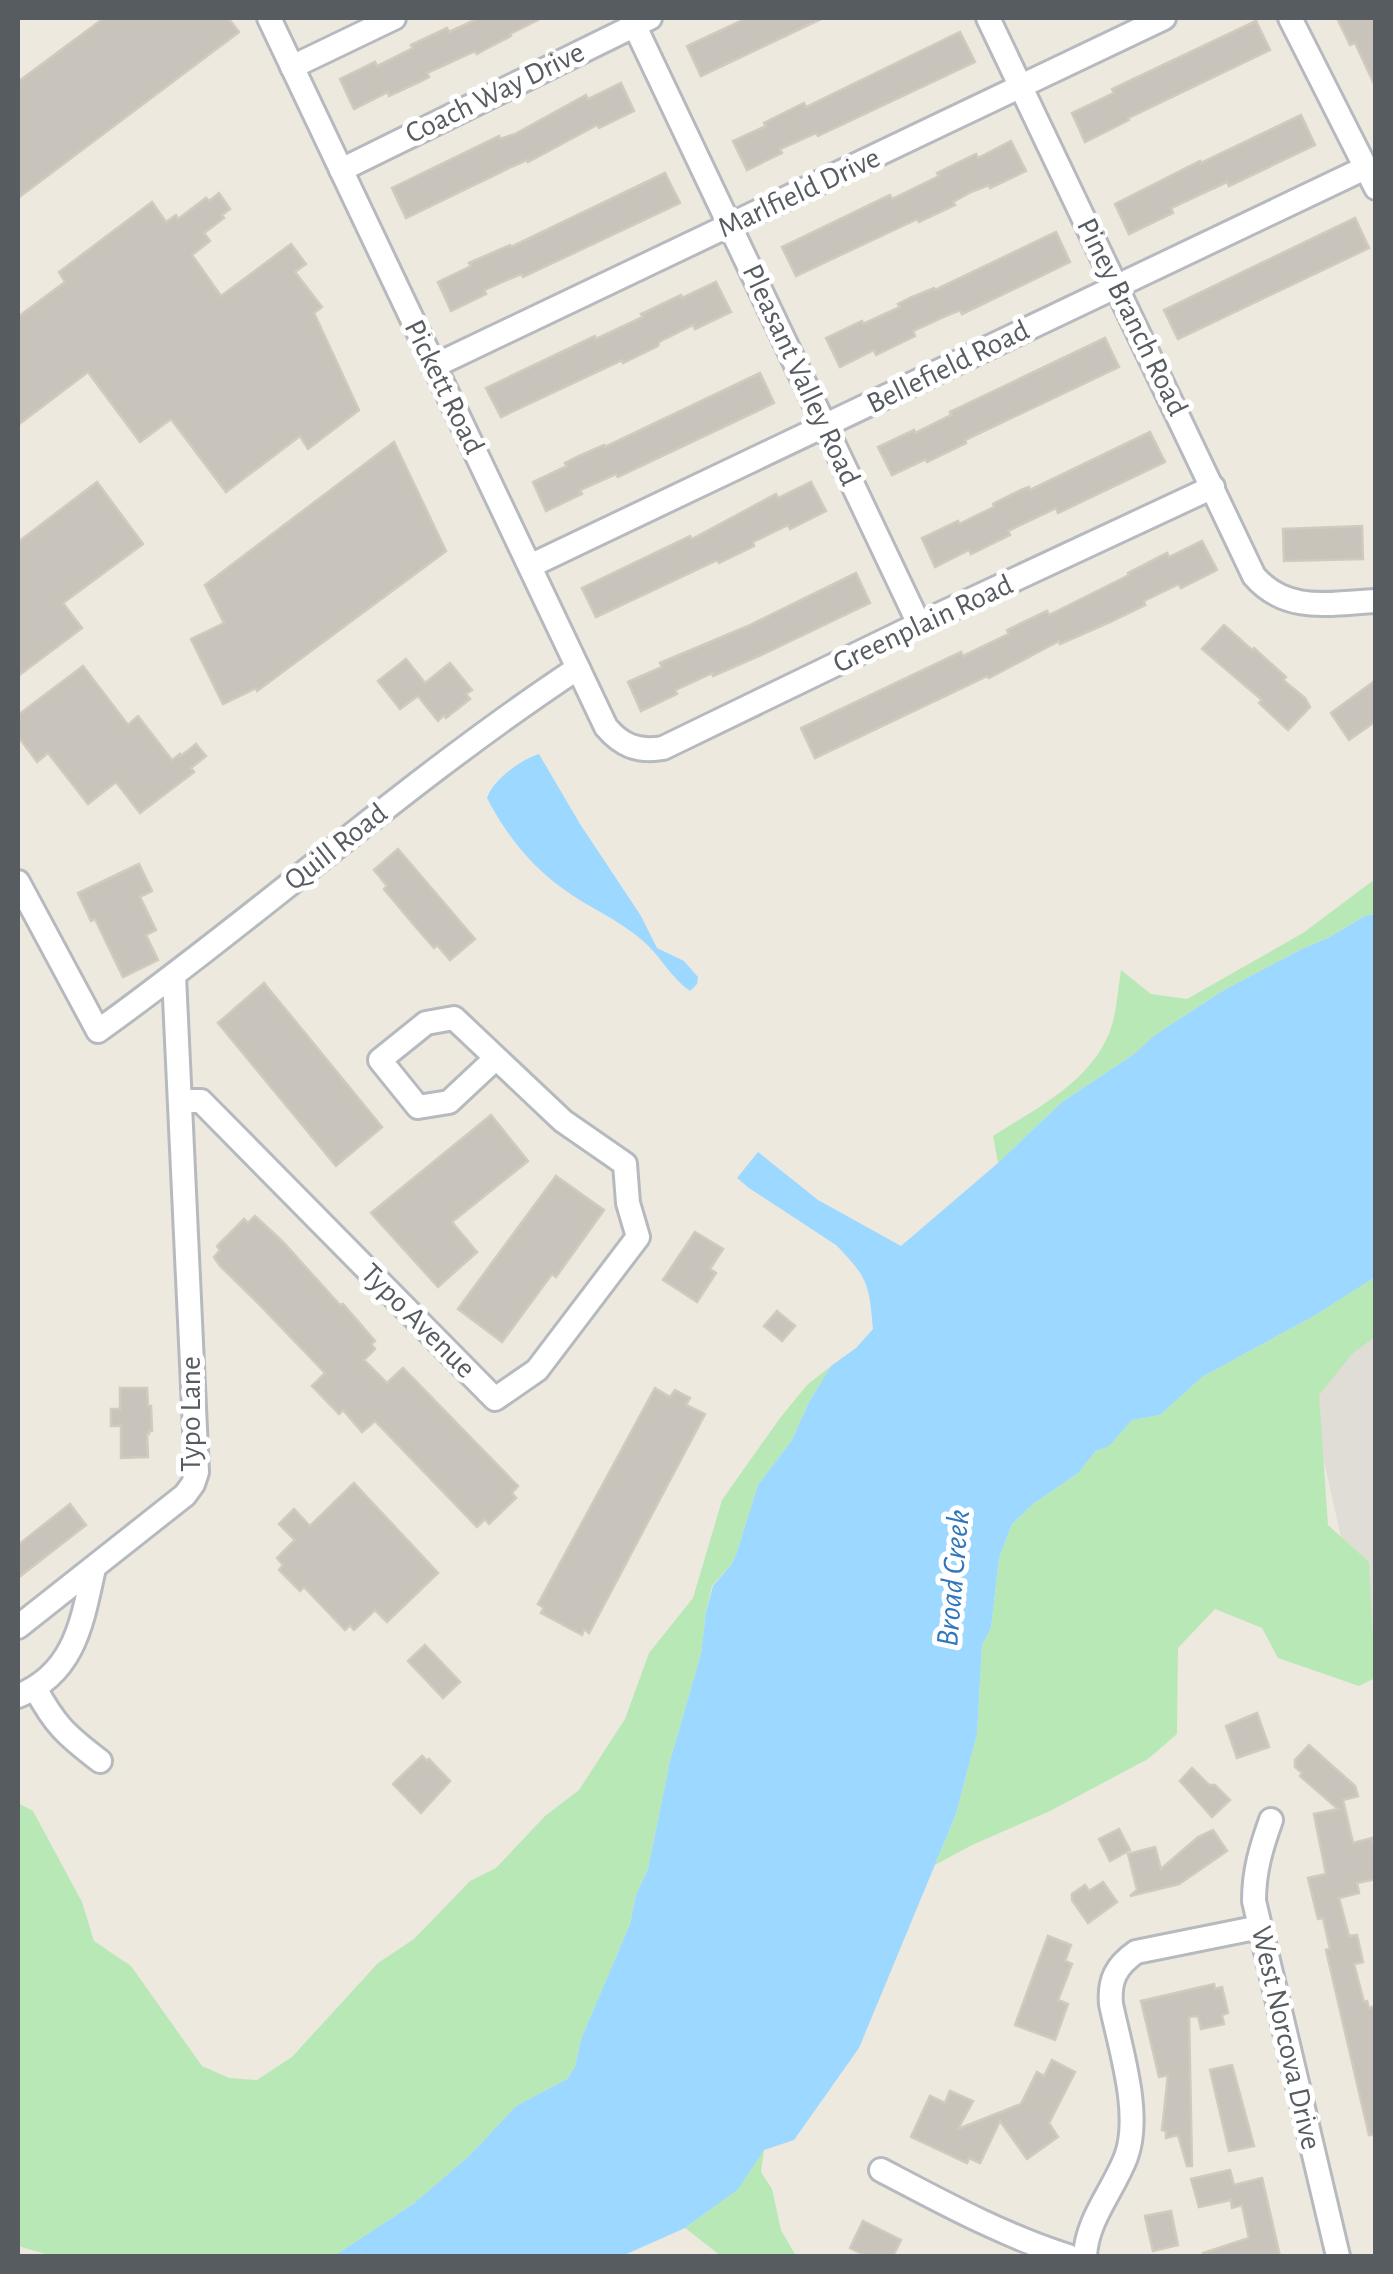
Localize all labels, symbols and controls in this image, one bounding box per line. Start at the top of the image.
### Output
street label: Coach Way Drive [401,37,589,149]
street label: Marlfield Drive [713,142,885,244]
street label: Piney Branch Road [1071,213,1193,421]
street label: Pleasant Valley Road [737,260,865,490]
street label: Pickett Road [399,315,489,459]
street label: Bellefield Road [862,315,1034,419]
street label: Greenplain Road [829,569,1017,679]
street label: Quill Road [279,798,393,896]
street label: Typo Avenue [355,1258,481,1384]
street label: Typo Lane [176,1356,206,1472]
water label: Broad Creek [931,1508,975,1648]
street label: West Norcova Drive [1246,1923,1326,2153]

